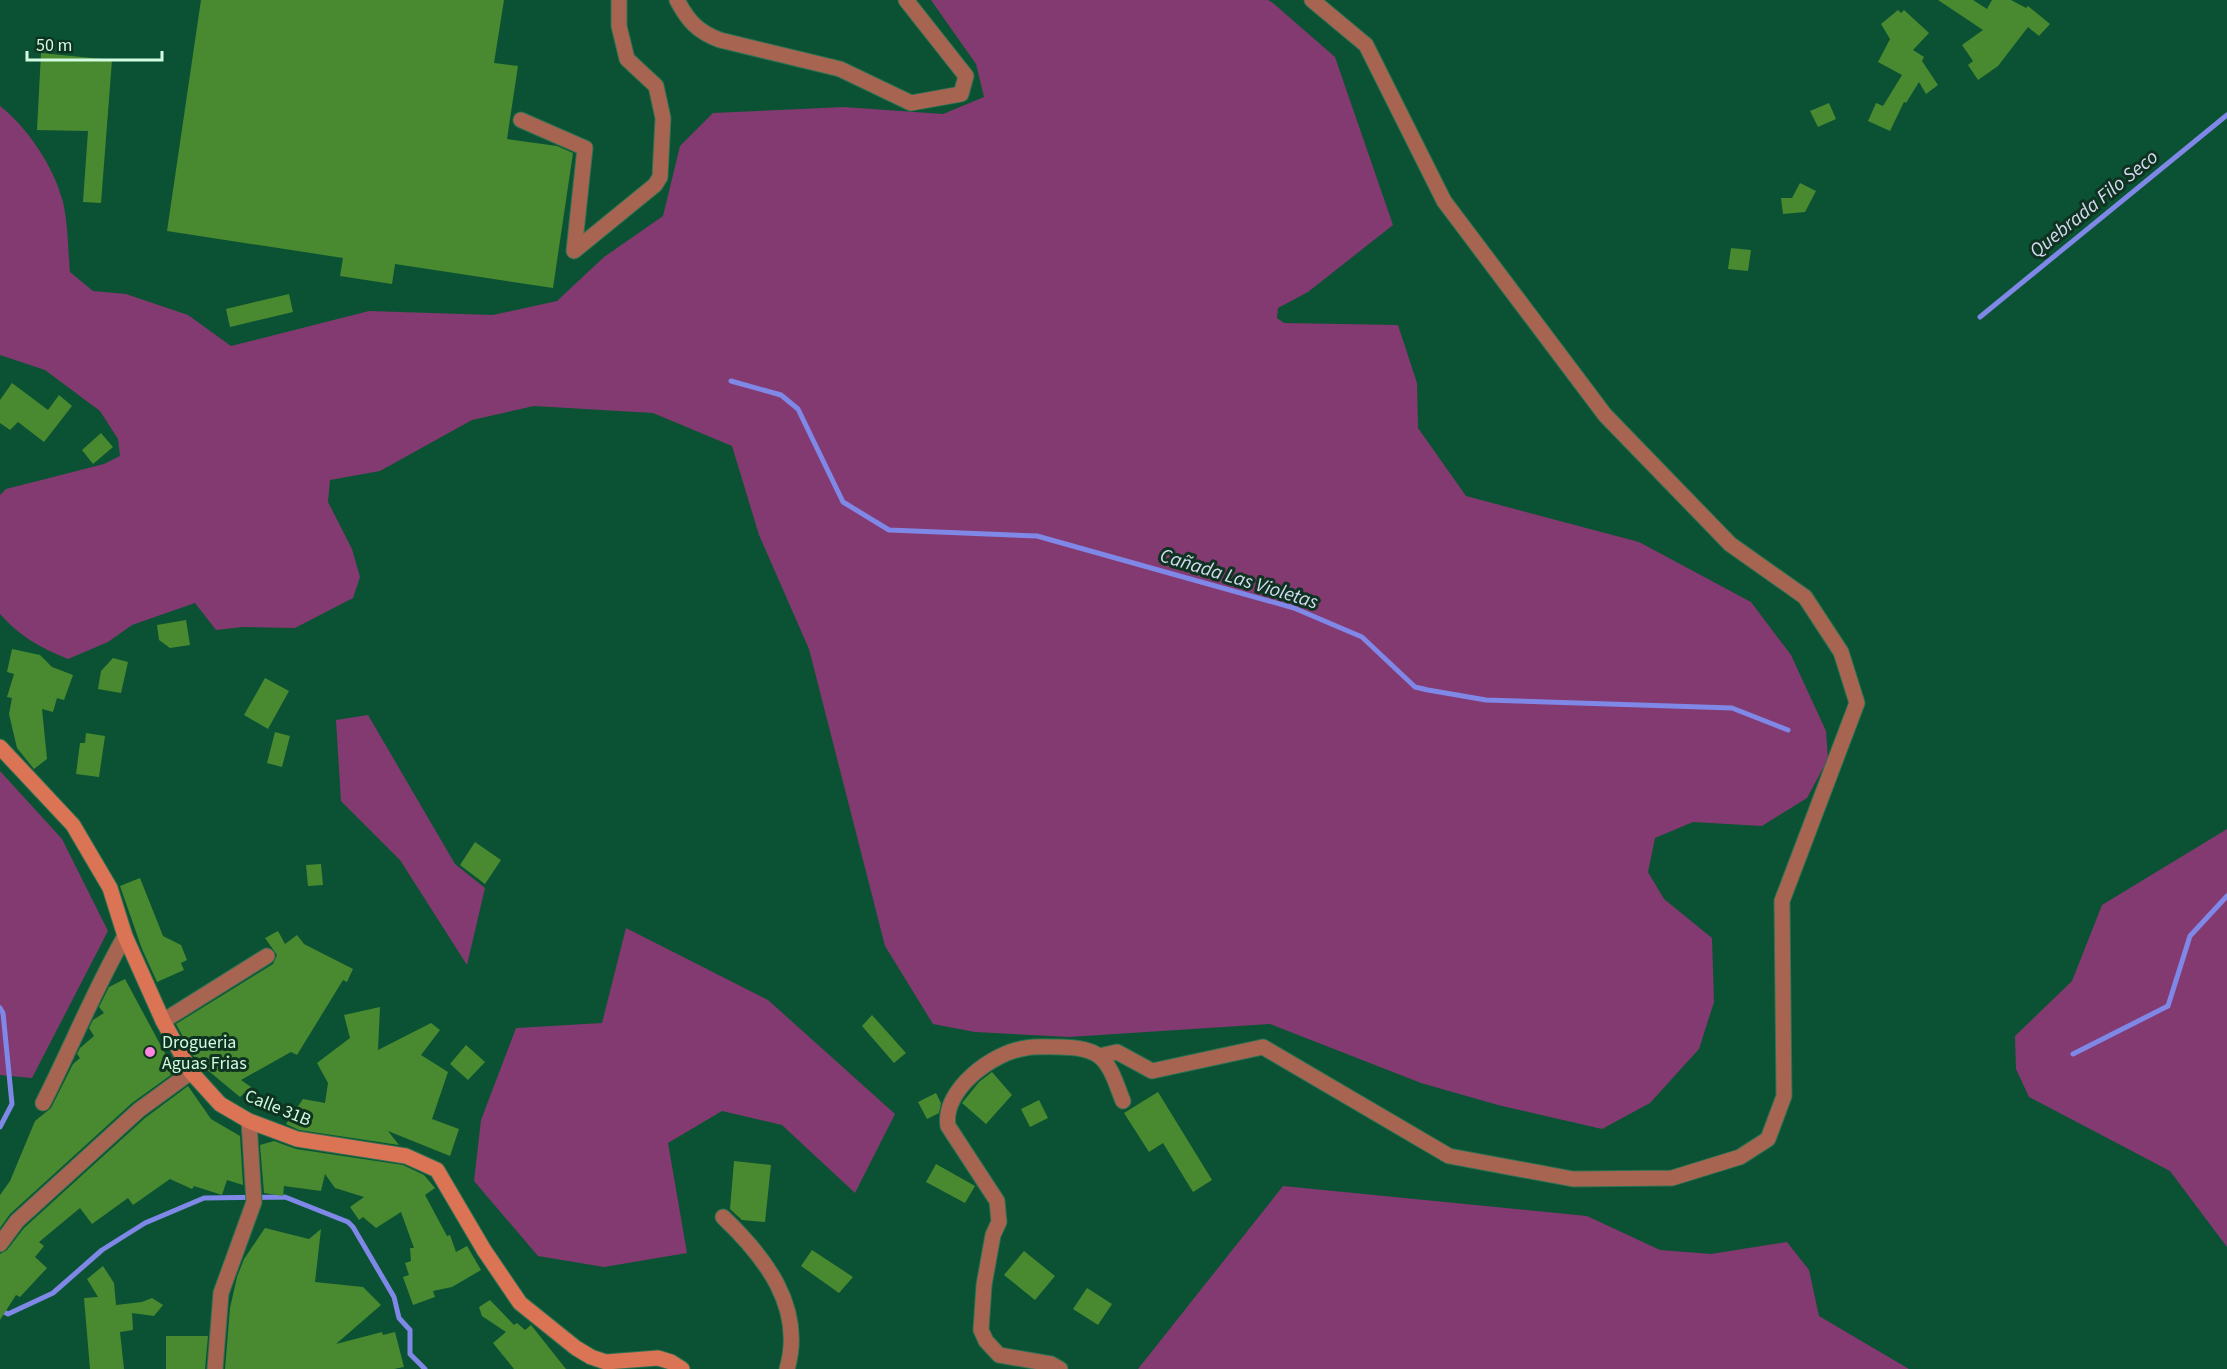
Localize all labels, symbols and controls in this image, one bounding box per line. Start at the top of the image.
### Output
scale bar [27,24,162,62]
text: 50 m [36,33,72,58]
water label: Quebrada Filo Seco [2024,143,2164,265]
water label: Cañada Las Violetas [1156,542,1322,616]
place label: Drogueria Aguas Frias [162,1030,247,1076]
marker: Drogueria Aguas Frias [143,1045,157,1059]
street label: Calle 31B [241,1083,315,1133]

